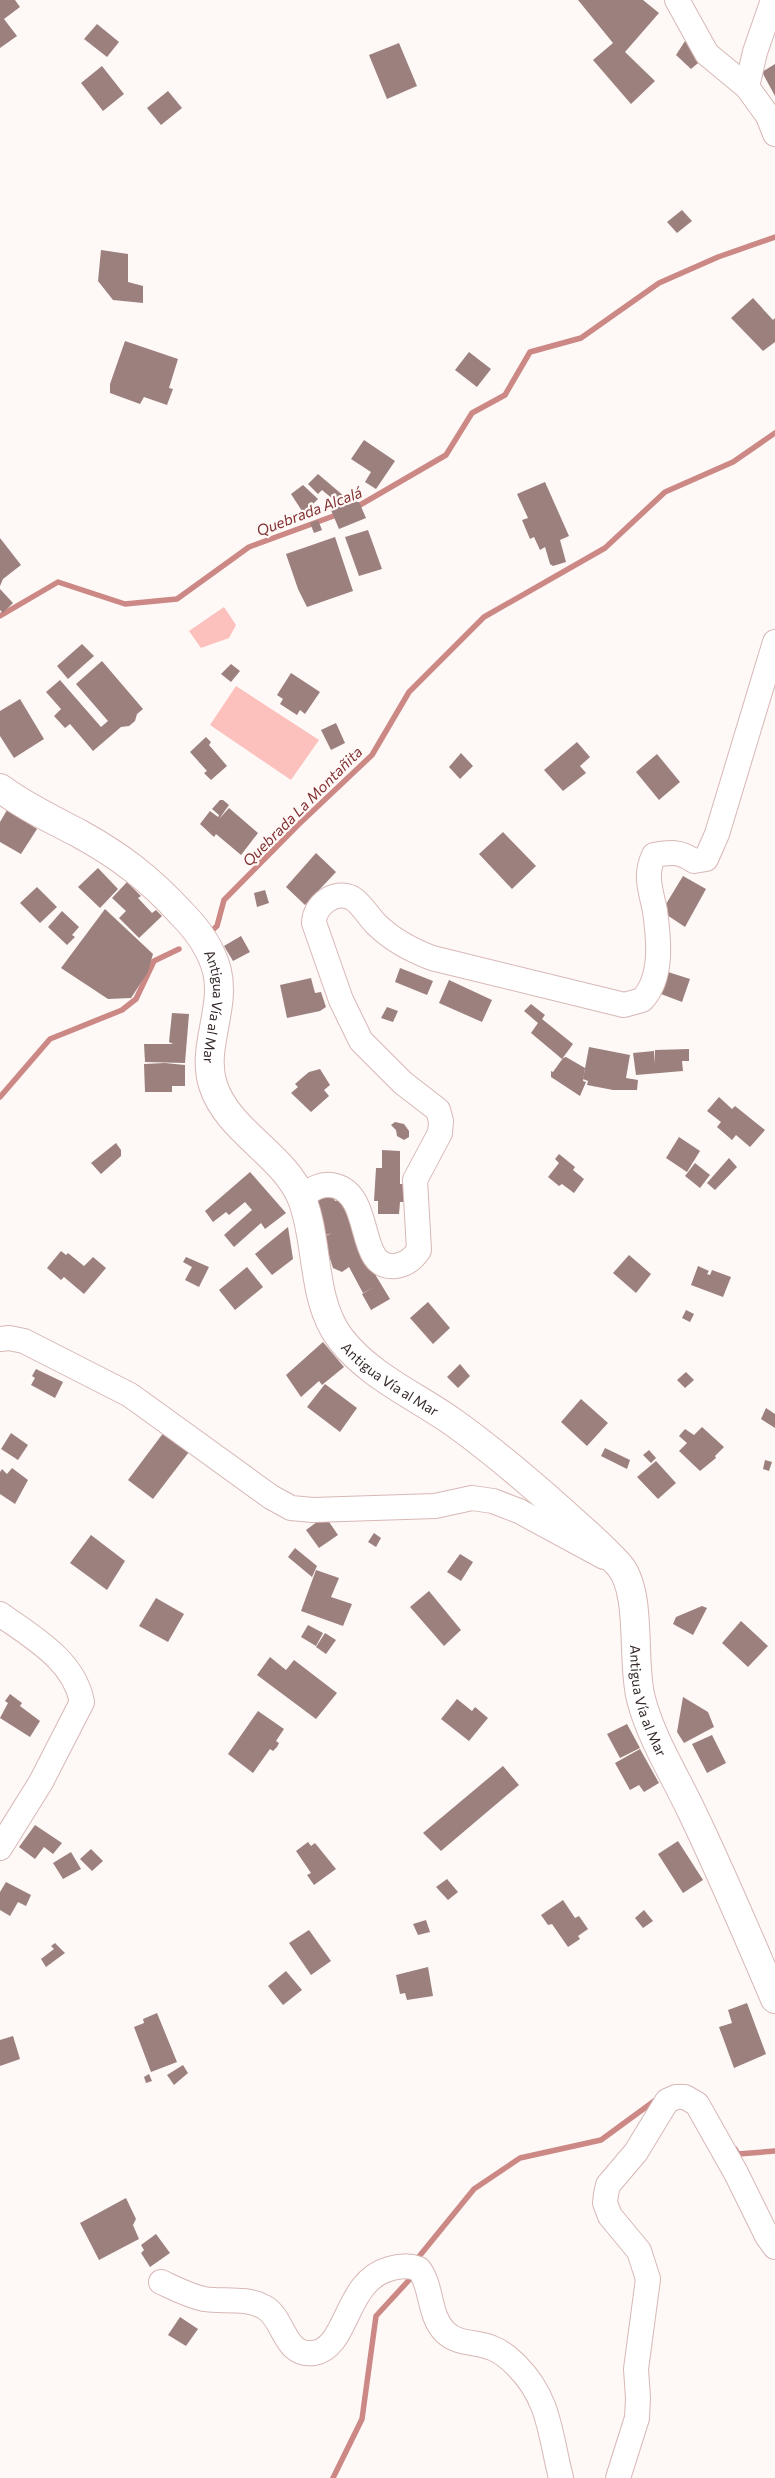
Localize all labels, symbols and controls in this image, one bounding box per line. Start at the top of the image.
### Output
water label: Quebrada Alcalá [254,483,364,539]
water label: Quebrada La Montañita [238,742,366,870]
street label: Antigua Vía al Mar [201,947,228,1064]
street label: Antigua Vía al Mar [338,1338,443,1419]
street label: Antigua Vía al Mar [627,1644,671,1759]

